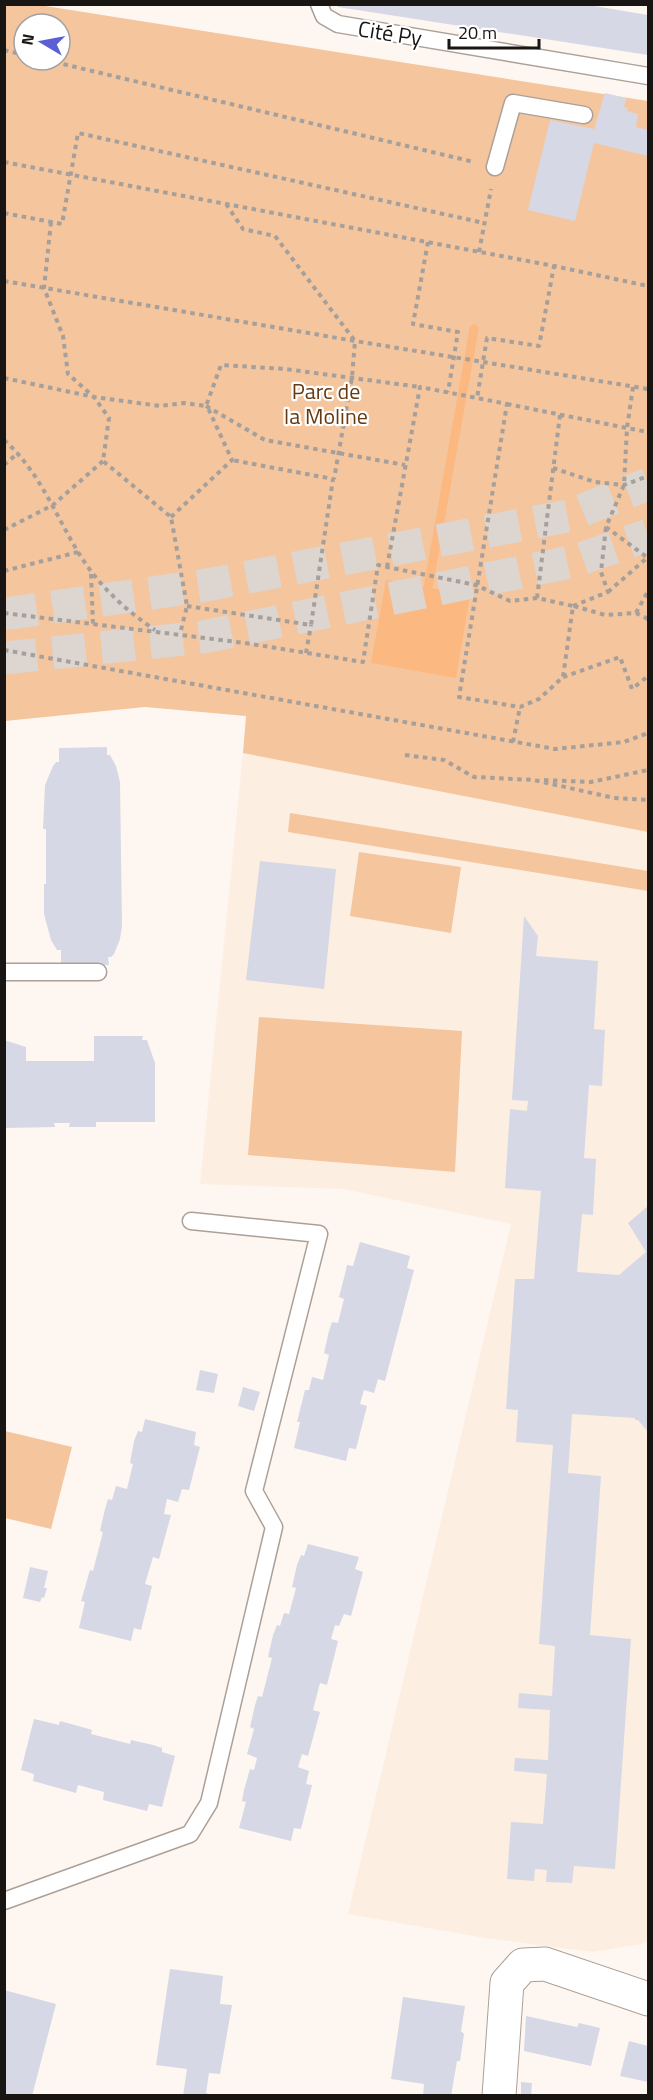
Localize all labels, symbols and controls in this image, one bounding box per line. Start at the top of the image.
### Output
street label: Cité Py [356,11,425,55]
north arrow [12,12,72,72]
scale bar [449,12,539,50]
text: 20 m [458,19,497,46]
text: N [14,32,40,47]
park label: Parc de la Moline [284,374,368,433]

